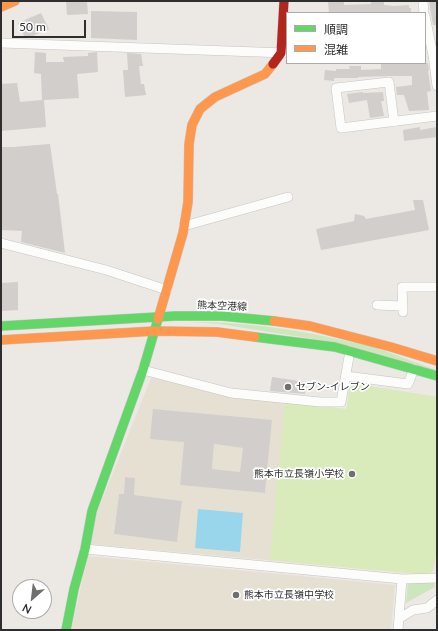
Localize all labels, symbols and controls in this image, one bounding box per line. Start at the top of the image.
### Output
scale bar [14,12,88,38]
legend [286,12,426,64]
text: 50 m [19,19,46,34]
text: 順調 [324,22,348,37]
text: 混雑 [324,42,348,57]
street label: 熊本空港線 [197,299,247,313]
place label: セブン-イレブン [296,381,370,393]
marker: セブン-イレブン [283,382,293,392]
place label: 熊本市立長嶺小学校 [254,468,344,480]
marker: 熊本市立長嶺小学校 [347,469,357,479]
north arrow [12,579,52,619]
place label: 熊本市立長嶺中学校 [244,589,334,601]
marker: 熊本市立長嶺中学校 [231,590,241,600]
text: N [20,601,33,617]

